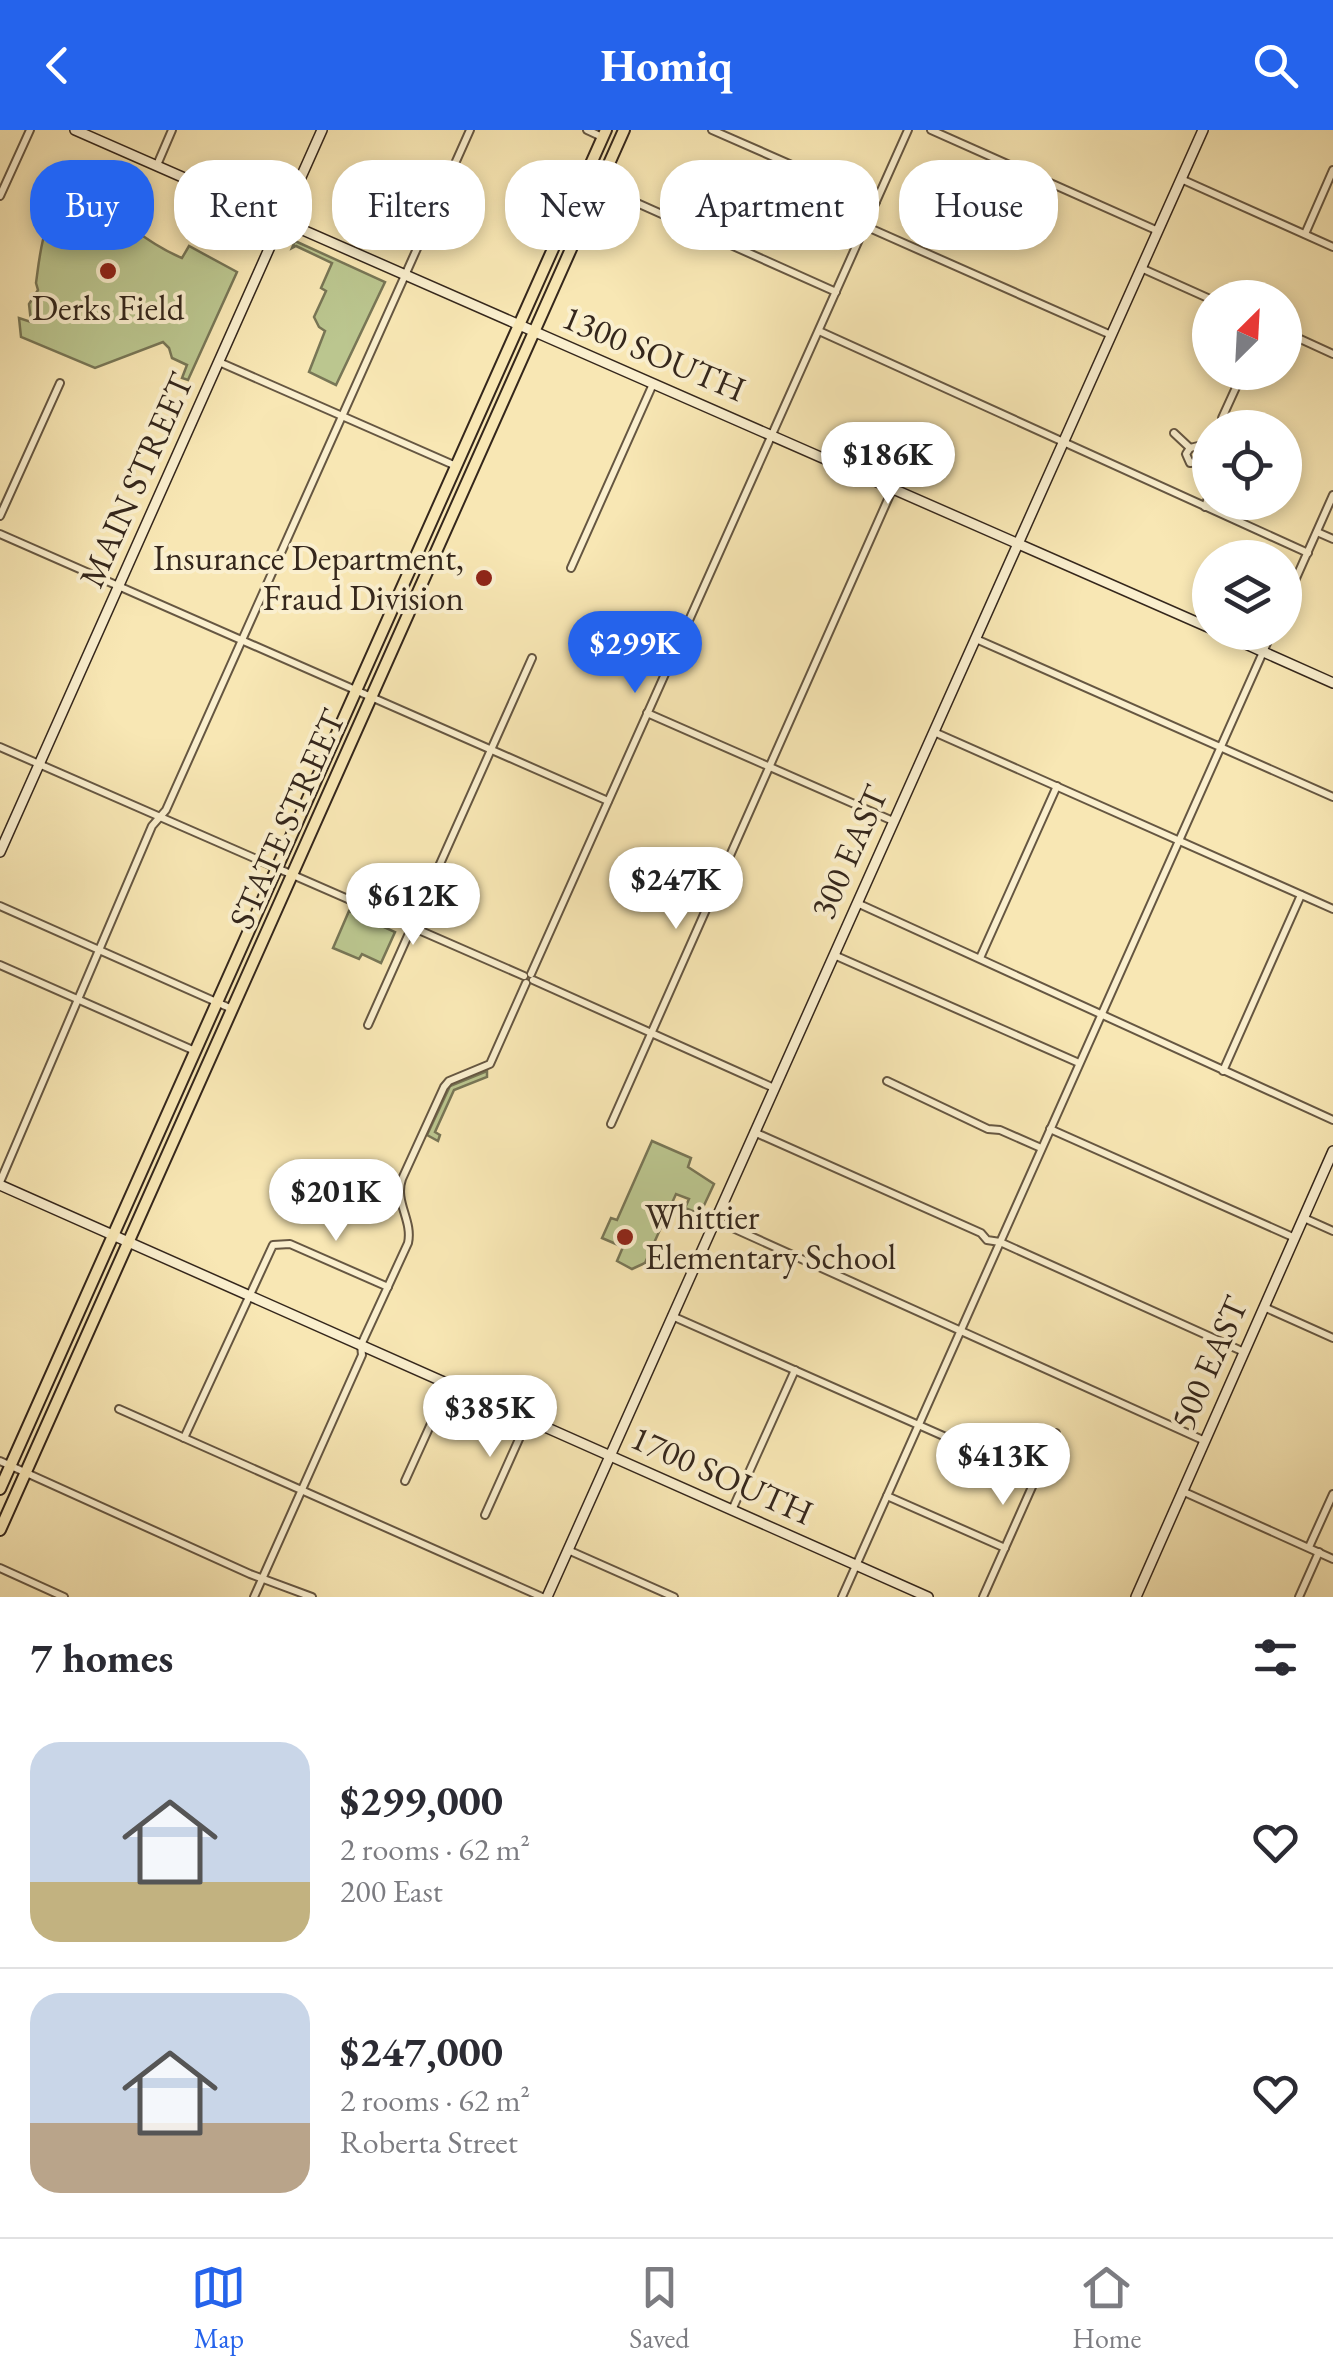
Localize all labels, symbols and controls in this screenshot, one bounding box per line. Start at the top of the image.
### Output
text: Homiq [600,36,733,94]
icon: back [30,38,85,93]
icon: search [1248,38,1303,93]
chip: Buy [30,160,154,250]
chip: Rent [174,160,312,250]
chip: Filters [332,160,485,250]
chip: New [505,160,640,250]
chip: Apartment [660,160,879,250]
chip: House [899,160,1058,250]
marker: Derks Field [97,260,119,282]
north arrow [1192,280,1302,390]
map controls [1192,280,1302,650]
place label: Derks Field [32,285,185,330]
street label: 1300 SOUTH [556,294,753,411]
street label: MAIN STREET [68,365,203,594]
button: locate [1192,410,1302,520]
pin: $186K [818,422,958,507]
text: $186K [843,433,933,475]
place label: Insurance Department, Fraud Division [153,535,464,620]
button: layers [1192,540,1302,650]
marker: Insurance Department, Fraud Division [473,567,495,589]
pin: $299K [565,611,705,696]
text: $299K [590,622,680,664]
street label: STATE STREET [218,702,355,935]
street label: 300 EAST [799,778,898,925]
pin: $247K [606,847,746,932]
text: $247K [631,858,721,900]
pin: $612K [343,863,483,948]
text: $612K [368,874,458,916]
pin: $201K [266,1159,406,1244]
text: $201K [291,1170,381,1212]
place label: Whittier Elementary School [645,1194,896,1279]
marker: Whittier Elementary School [614,1226,636,1248]
street label: 500 EAST [1159,1289,1258,1436]
pin: $385K [420,1375,560,1460]
text: $385K [445,1386,535,1428]
street label: 1700 SOUTH [624,1414,820,1535]
pin: $413K [933,1423,1073,1508]
text: $413K [958,1434,1048,1476]
text: 7 homes [30,1630,173,1685]
icon: filters [1248,1630,1303,1685]
text: $299,000 [340,1773,503,1828]
icon: home [110,1782,230,1902]
icon: heart [1248,1815,1303,1870]
text: 2 rooms · 62 m² [340,1828,530,1870]
text: 200 East [340,1870,443,1912]
text: $247,000 [340,2024,503,2079]
icon: home [110,2033,230,2153]
icon: heart [1248,2066,1303,2121]
text: 2 rooms · 62 m² [340,2079,530,2121]
text: Roberta Street [340,2121,518,2163]
tab: Map [191,2260,246,2356]
tab: Saved [629,2260,689,2356]
tab: Home [1072,2260,1142,2356]

